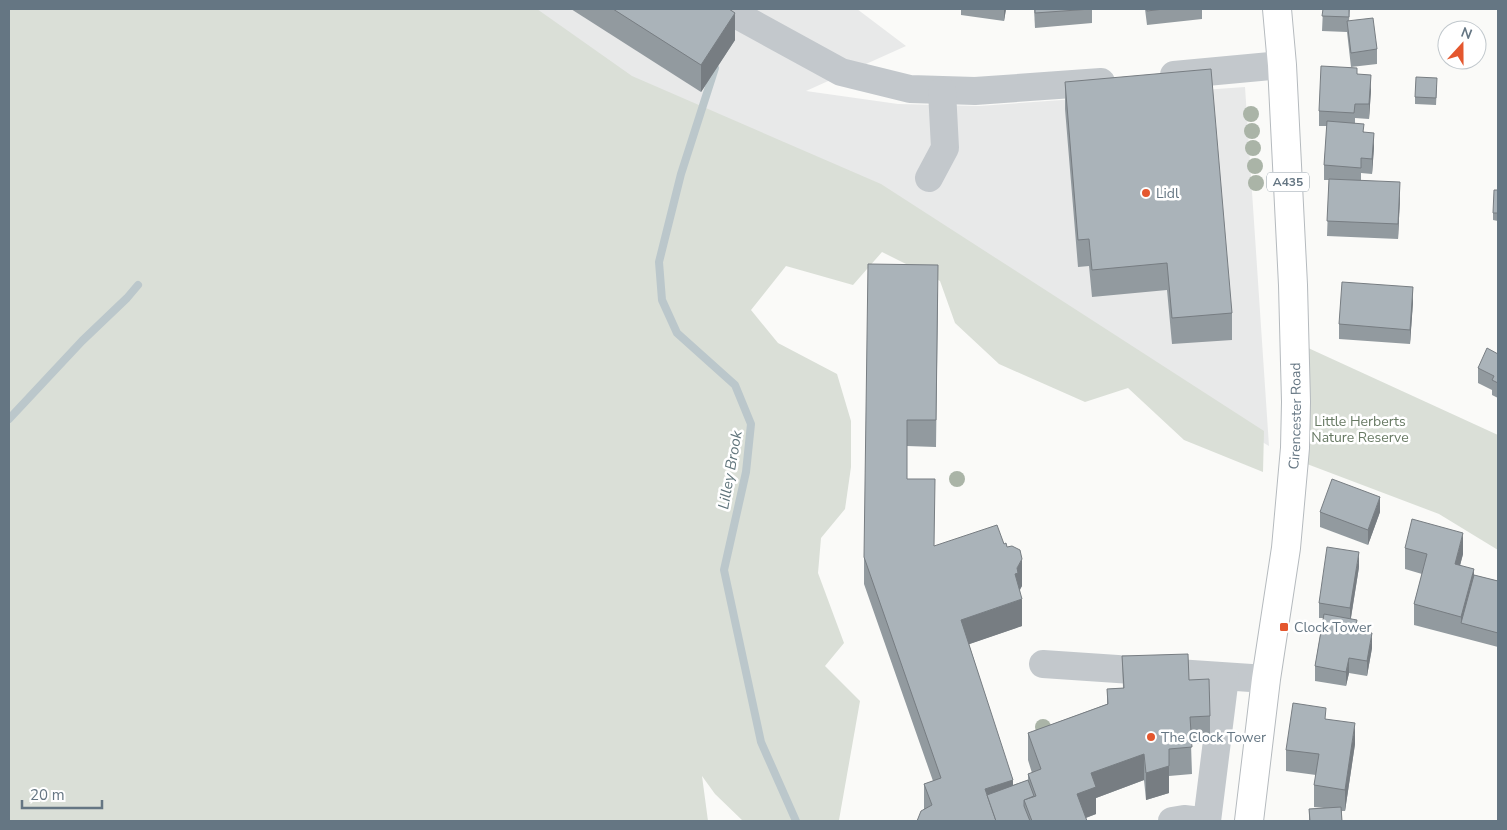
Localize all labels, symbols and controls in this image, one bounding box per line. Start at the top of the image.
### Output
north arrow [1437,20,1487,70]
text: N [1458,23,1475,44]
road number: A435 [1267,172,1309,192]
place label: Lidl [1156,184,1180,203]
marker: Lidl [1140,187,1152,199]
street label: Cirencester Road [1284,362,1306,470]
park label: Little Herberts Nature Reserve [1311,412,1409,447]
water label: Lilley Brook [713,429,747,511]
place label: Clock Tower [1294,618,1372,637]
marker: Clock Tower [1278,621,1290,633]
place label: The Clock Tower [1161,728,1266,747]
marker: The Clock Tower [1145,731,1157,743]
scale bar [22,778,102,810]
text: 20 m [30,785,65,805]

